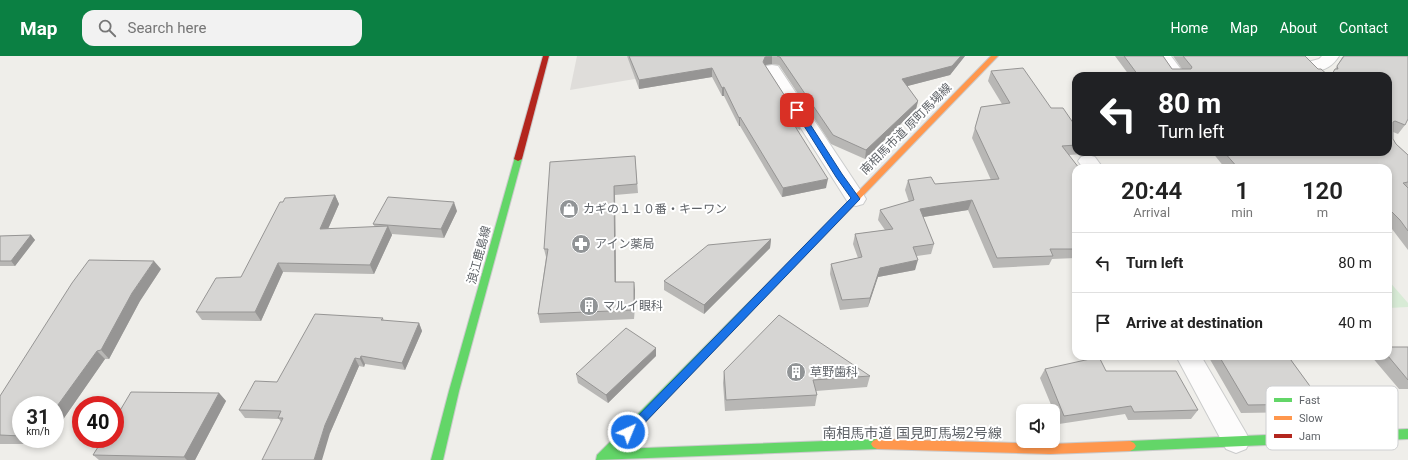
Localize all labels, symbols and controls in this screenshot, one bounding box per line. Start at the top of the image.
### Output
search box [82,10,362,46]
text: Map [20,17,58,40]
icon: search [96,17,118,39]
text: Search here [128,19,206,37]
text: Home [1170,20,1208,36]
text: Map [1230,20,1258,36]
text: About [1280,20,1317,36]
text: Contact [1339,20,1388,36]
street label: 南相馬市道 原町馬場線 [858,81,954,177]
text: 80 m [1158,87,1221,120]
icon: left [1092,88,1144,140]
pin [780,93,814,127]
icon: arrive [786,99,808,121]
text: Turn left [1158,121,1224,142]
text: 20:44 [1121,177,1182,205]
text: 1 [1235,177,1249,205]
text: 120 [1302,177,1343,205]
shop icon: カギの１１０番・キーワン [558,198,580,220]
place label: カギの１１０番・キーワン [583,202,727,216]
text: Arrival [1133,205,1170,220]
text: min [1231,205,1253,220]
text: m [1317,205,1328,220]
street label: 浪江鹿島線 [464,224,494,286]
pharmacy icon: アイン薬局 [570,233,592,255]
place label: アイン薬局 [595,237,654,251]
icon: left [1092,252,1114,274]
text: Turn left [1126,254,1183,272]
text: 80 m [1338,254,1372,272]
building icon: マルイ眼科 [578,295,600,317]
place label: マルイ眼科 [603,299,663,313]
icon: arrive [1092,312,1114,334]
text: Arrive at destination [1126,314,1263,332]
text: 40 m [1338,314,1372,332]
building icon: 草野歯科 [785,361,807,383]
place label: 草野歯科 [810,365,858,379]
legend [1266,386,1398,450]
text: Fast [1299,394,1321,407]
speed limit sign: 40 [72,396,124,448]
map controls [1016,404,1060,448]
button: sound [1016,404,1060,448]
text: 31 [27,405,49,429]
position arrow [607,411,649,453]
text: Slow [1299,412,1323,425]
street label: 南相馬市道 国見町馬場2号線 [822,425,1002,441]
text: km/h [26,426,50,437]
text: Jam [1299,430,1321,443]

